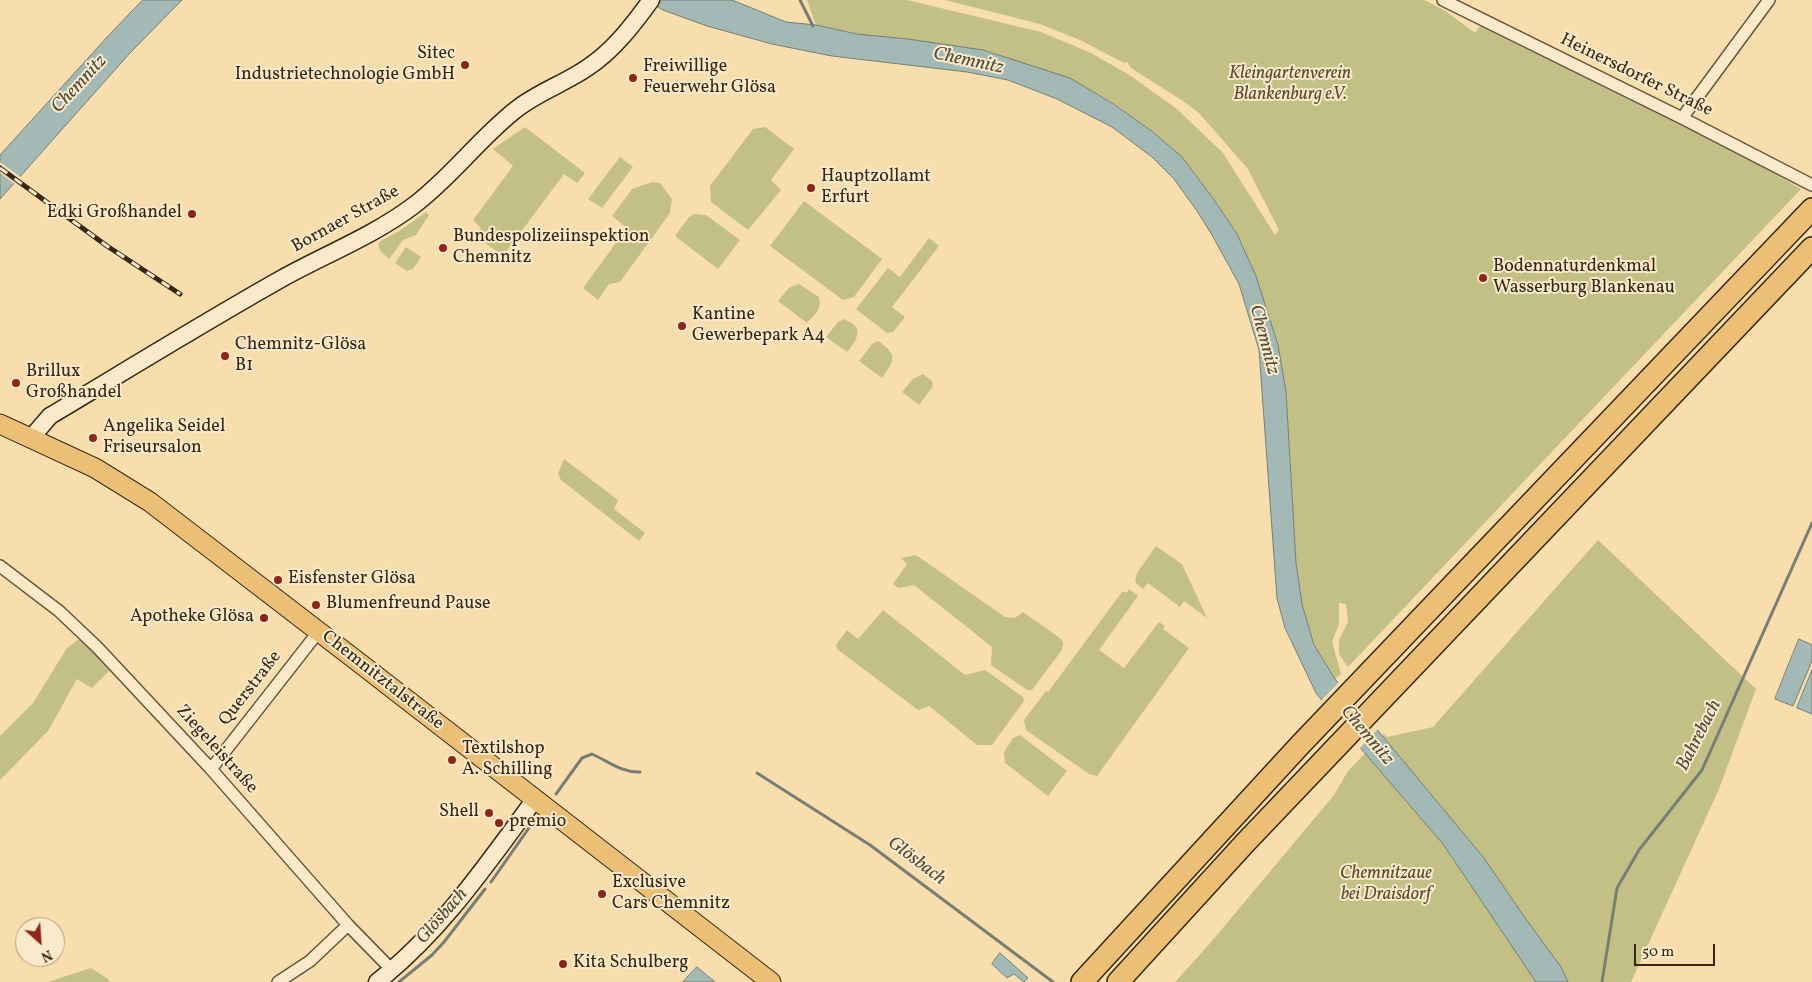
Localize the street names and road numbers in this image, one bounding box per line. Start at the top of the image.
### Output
street label: Heinersdorfer Straße [1556,30,1716,122]
street label: Bornaer Straße [288,182,404,258]
street label: Chemnitztalstraße [317,627,447,735]
street label: Querstraße [215,647,287,731]
street label: Ziegeleistraße [170,701,262,799]

